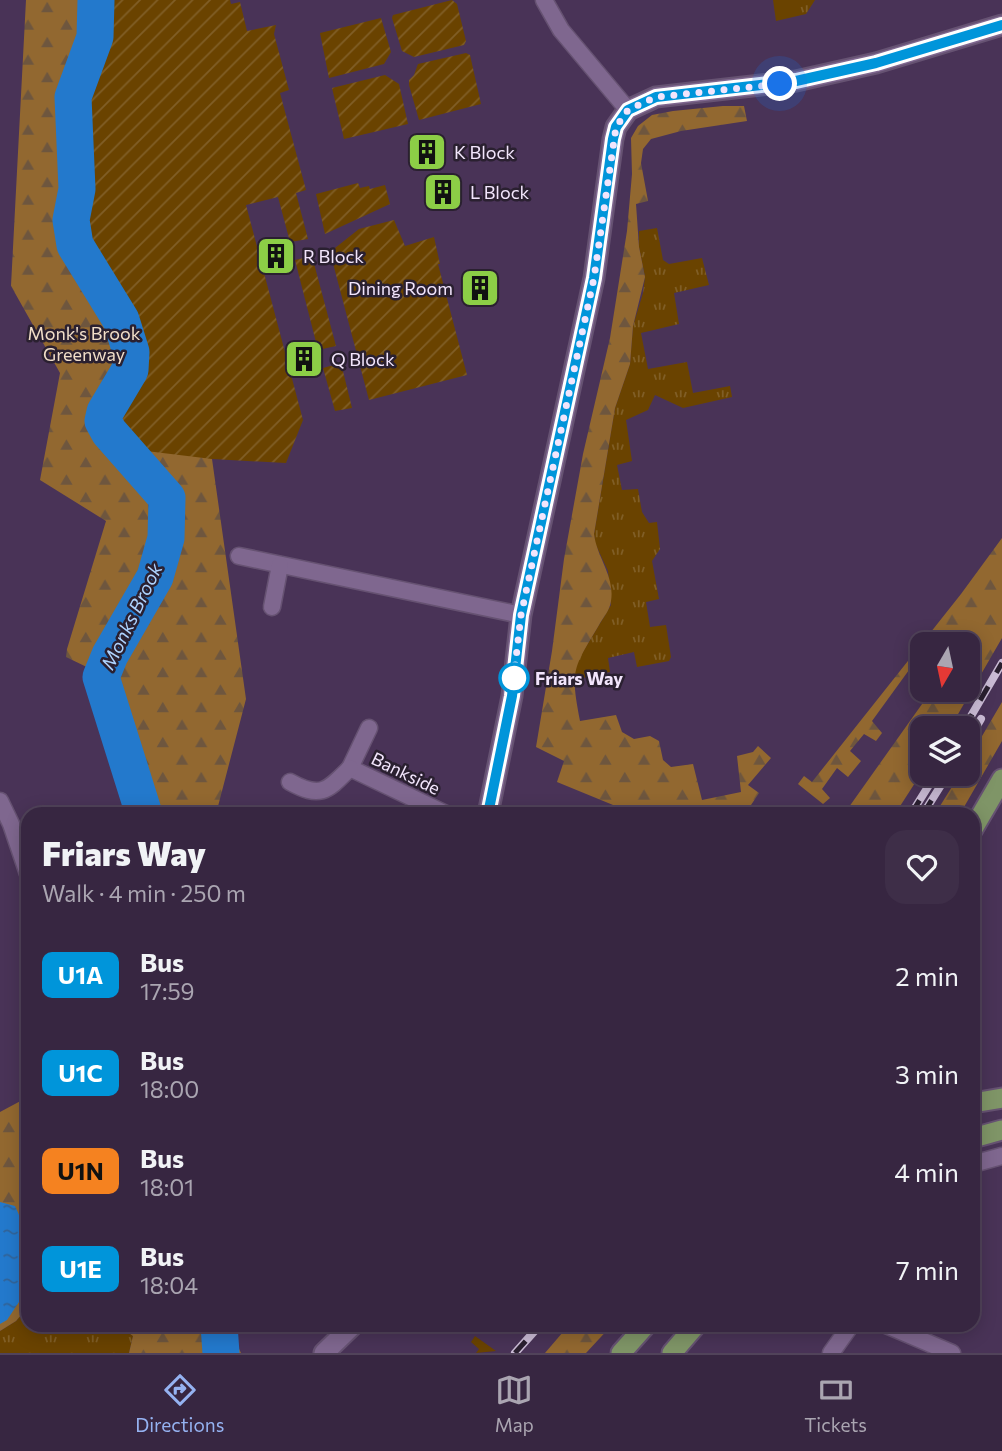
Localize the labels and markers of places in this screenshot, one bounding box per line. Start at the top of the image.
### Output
building icon: K Block [406,131,448,173]
place label: K Block [454,141,515,163]
building icon: L Block [422,171,464,213]
place label: L Block [470,181,530,203]
building icon: R Block [255,235,297,277]
place label: R Block [303,245,364,267]
building icon: Dining Room [459,267,501,309]
place label: Dining Room [348,277,453,299]
building icon: Q Block [283,338,325,380]
place label: Q Block [331,348,395,370]
marker: Friars Way [499,663,529,693]
place label: Friars Way [535,667,623,689]

